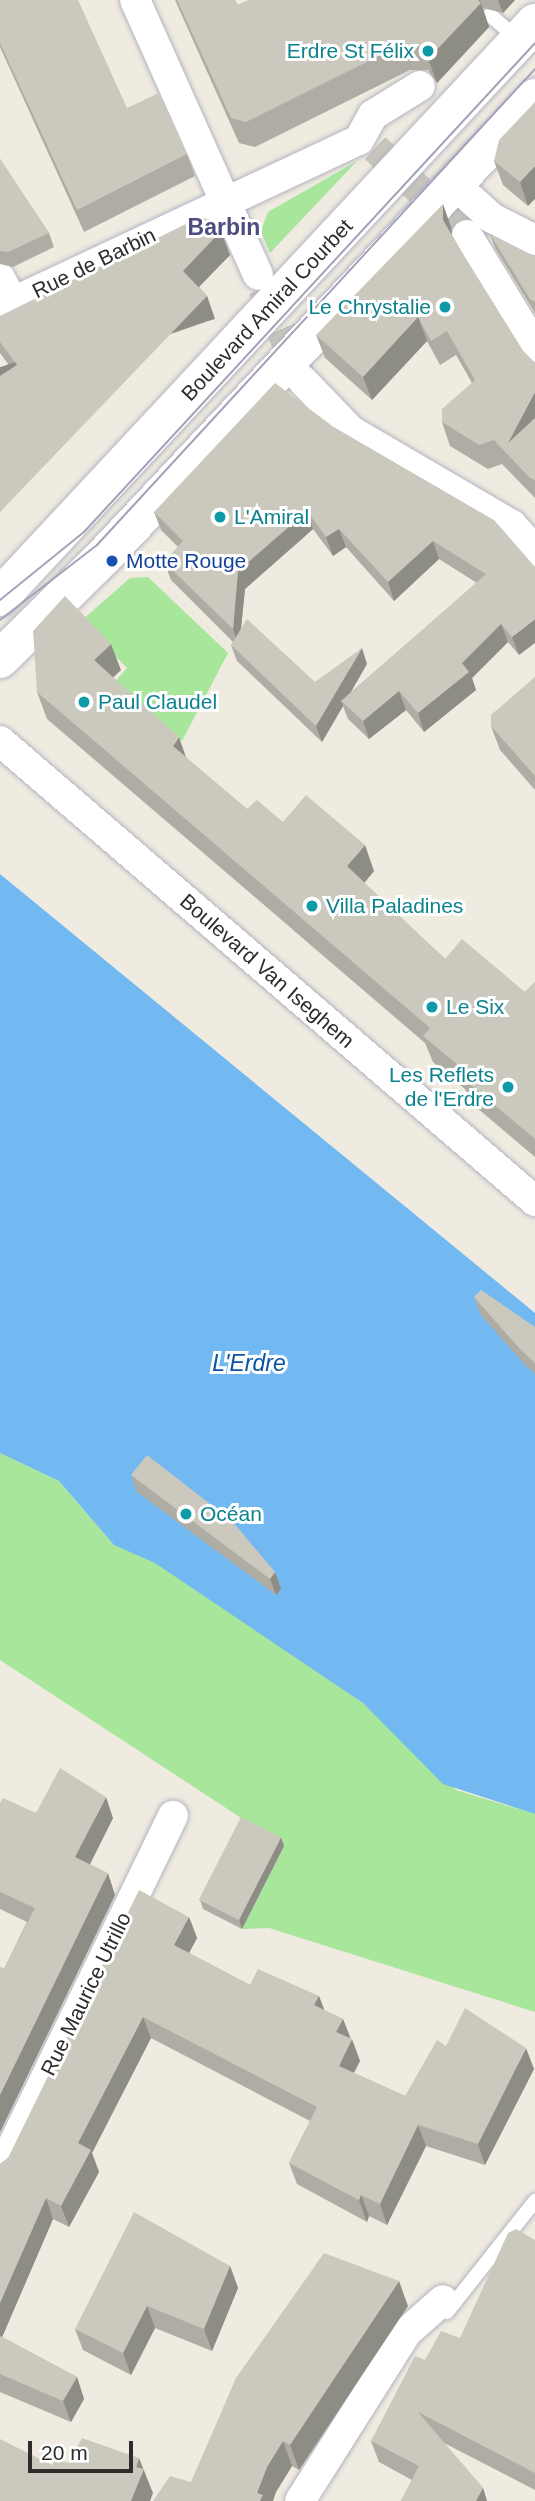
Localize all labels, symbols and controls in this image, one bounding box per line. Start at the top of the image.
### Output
place label: Erdre St Félix [287,38,414,64]
marker: Erdre St Félix [420,43,436,59]
street label: Boulevard Amiral Courbet [176,213,358,407]
district label: Barbin [188,213,260,241]
street label: Rue de Barbin [28,222,160,304]
place label: Le Chrystalie [308,294,431,320]
marker: Le Chrystalie [437,299,453,315]
place label: L'Amiral [234,504,309,530]
marker: L'Amiral [212,509,228,525]
place label: Motte Rouge [126,548,246,574]
marker: Motte Rouge [104,553,120,569]
place label: Paul Claudel [98,689,217,715]
marker: Paul Claudel [76,694,92,710]
street label: Boulevard Van Iseghem [175,888,359,1054]
place label: Villa Paladines [326,893,463,919]
marker: Villa Paladines [304,898,320,914]
place label: Le Six [446,994,504,1020]
marker: Le Six [424,999,440,1015]
place label: Les Reflets de l'Erdre [389,1062,494,1112]
marker: Les Reflets de l'Erdre [500,1079,516,1095]
water label: L'Erdre [212,1349,286,1377]
place label: Océan [200,1501,262,1527]
marker: Océan [178,1506,194,1522]
street label: Rue Maurice Utrillo [36,1908,136,2080]
scale bar [32,2428,136,2472]
text: 20 m [41,2441,88,2464]

